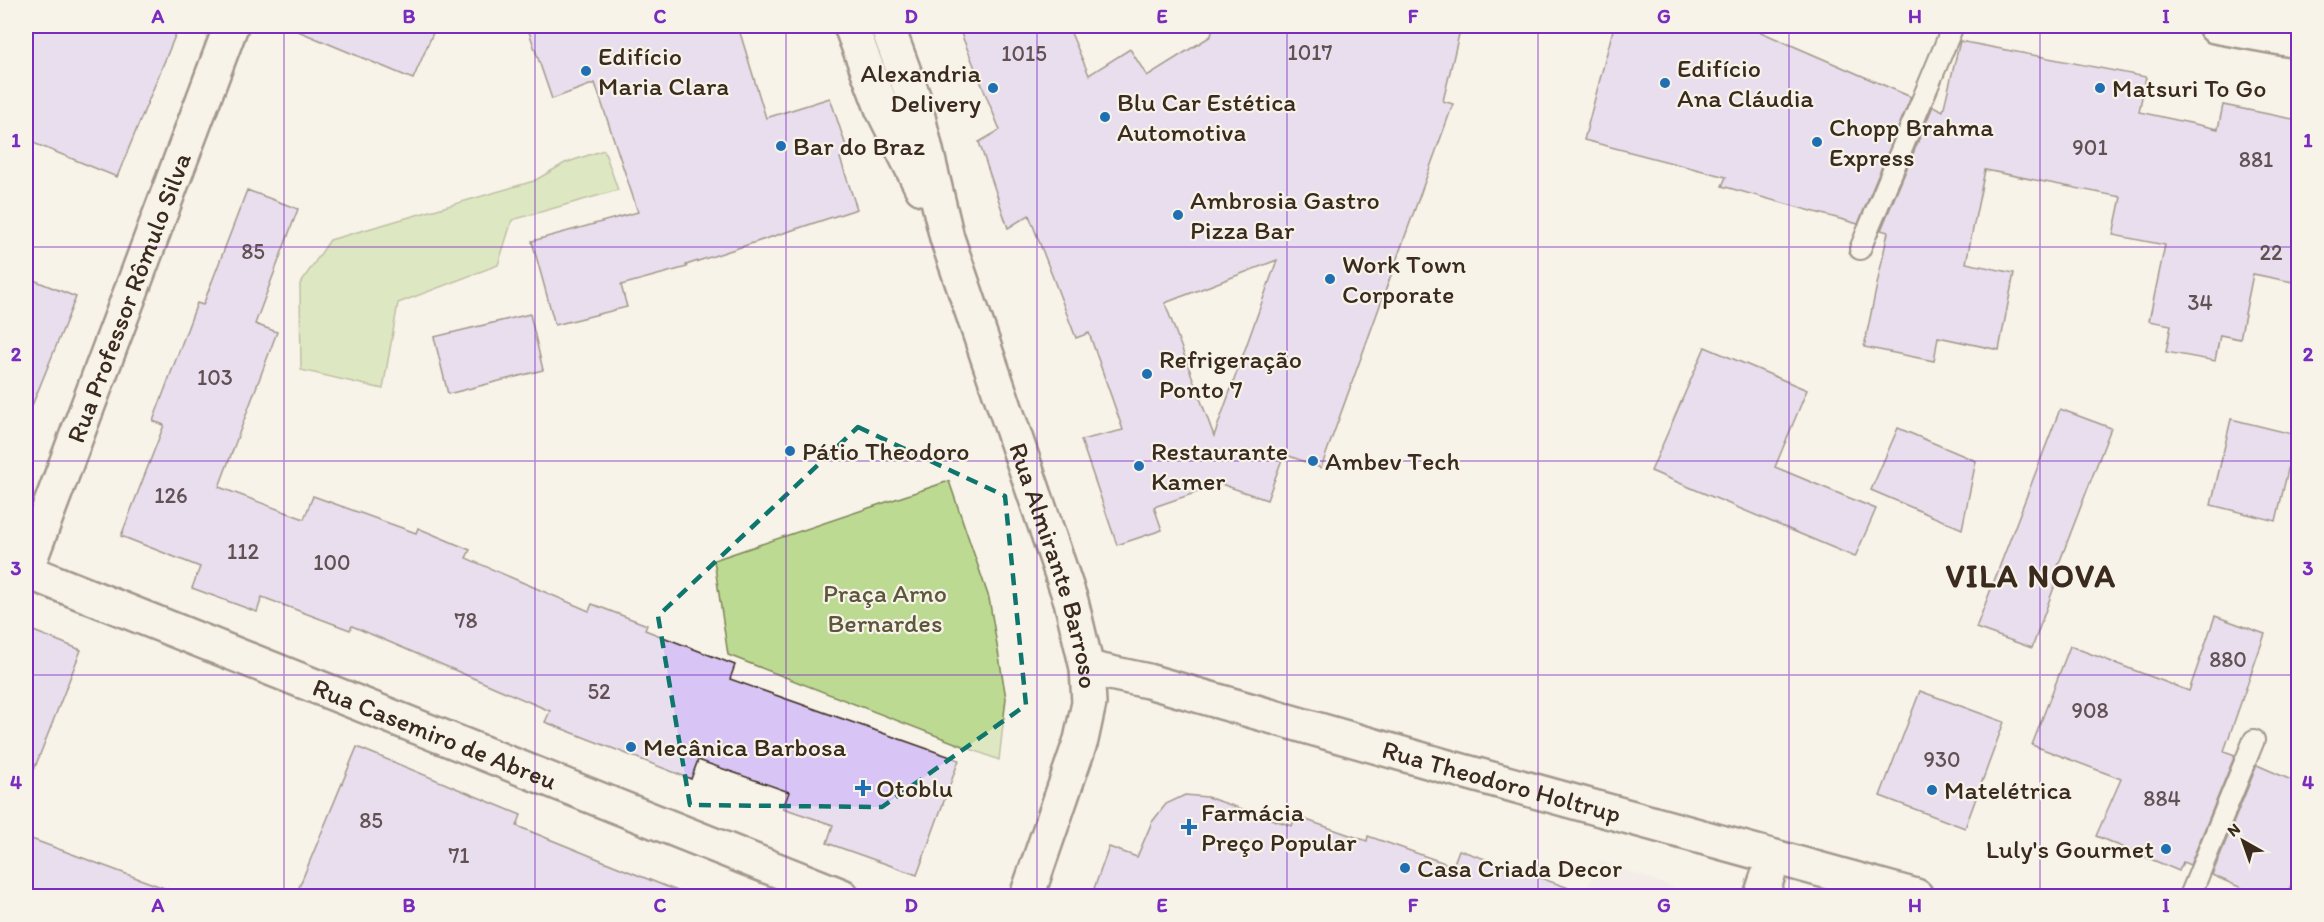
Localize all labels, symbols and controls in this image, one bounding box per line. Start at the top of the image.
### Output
text: A [151,4,165,28]
text: B [403,4,416,28]
text: C [654,4,667,28]
text: D [904,4,918,28]
text: E [1156,4,1168,28]
text: F [1408,4,1419,28]
text: G [1657,4,1671,28]
text: H [1908,4,1922,28]
text: I [2162,4,2170,28]
house number: 1017 [1288,39,1333,66]
place label: Edifício Maria Clara [598,40,729,102]
house number: 1015 [1001,40,1047,67]
place label: Edifício Ana Cláudia [1677,52,1814,114]
place label: Alexandria Delivery [860,57,981,119]
marker: Edifício Maria Clara [579,64,593,78]
place label: Matsuri To Go [2112,72,2267,104]
marker: Edifício Ana Cláudia [1658,76,1672,90]
marker: Alexandria Delivery [986,81,1000,95]
marker: Matsuri To Go [2093,81,2107,95]
place label: Blu Car Estética Automotiva [1117,86,1296,148]
marker: Blu Car Estética Automotiva [1098,110,1112,124]
place label: Chopp Brahma Express [1829,111,1994,173]
text: 1 [11,128,21,152]
text: 1 [2303,128,2313,152]
place label: Bar do Braz [793,130,925,162]
house number: 901 [2072,134,2108,161]
marker: Chopp Brahma Express [1810,135,1824,149]
marker: Bar do Braz [774,139,788,153]
house number: 881 [2239,146,2273,173]
street label: Rua Professor Rômulo Silva [59,148,198,447]
place label: Ambrosia Gastro Pizza Bar [1190,184,1380,246]
marker: Ambrosia Gastro Pizza Bar [1171,208,1185,222]
house number: 85 [241,238,265,265]
house number: 22 [2259,239,2283,266]
place label: Work Town Corporate [1342,248,1467,310]
marker: Work Town Corporate [1323,272,1337,286]
house number: 34 [2187,289,2213,316]
text: 2 [11,342,22,366]
text: 2 [2303,342,2314,366]
place label: Refrigeração Ponto 7 [1159,343,1302,405]
house number: 103 [197,364,233,391]
marker: Refrigeração Ponto 7 [1140,367,1154,381]
place label: Pátio Theodoro [802,435,970,467]
place label: Restaurante Kamer [1151,435,1288,497]
street label: Rua Almirante Barroso [1002,439,1104,690]
marker: Pátio Theodoro [783,444,797,458]
place label: Ambev Tech [1325,445,1460,477]
marker: Ambev Tech [1306,454,1320,468]
marker: Restaurante Kamer [1132,459,1146,473]
house number: 126 [154,482,188,509]
house number: 112 [227,538,259,565]
house number: 100 [313,549,351,576]
text: 3 [11,556,22,580]
text: 3 [2303,556,2314,580]
district label: VILA NOVA [1945,557,2117,595]
park label: Praça Arno Bernardes [823,577,947,639]
house number: 78 [455,607,477,634]
house number: 880 [2209,646,2247,673]
street label: Rua Casemiro de Abreu [308,671,561,797]
house number: 52 [587,678,611,705]
house number: 908 [2071,697,2109,724]
place label: Mecânica Barbosa [643,731,847,763]
street label: Rua Theodoro Holtrup [1379,733,1625,830]
marker: Mecânica Barbosa [624,740,638,754]
house number: 930 [1923,746,1961,773]
text: 4 [10,770,22,794]
text: 4 [2302,770,2314,794]
place label: Otoblu [876,772,953,804]
place label: Matelétrica [1944,774,2072,806]
marker: Otoblu [854,779,872,797]
marker: Matelétrica [1925,783,1939,797]
house number: 884 [2143,785,2181,812]
place label: Farmácia Preço Popular [1201,796,1357,858]
house number: 85 [359,807,383,834]
north arrow [2213,811,2273,871]
text: N [2223,819,2244,841]
marker: Farmácia Preço Popular [1182,820,1196,834]
place label: Luly's Gourmet [1986,833,2154,865]
house number: 71 [448,842,470,869]
marker: Luly's Gourmet [2159,842,2173,856]
place label: Casa Criada Decor [1417,852,1622,884]
marker: Casa Criada Decor [1398,861,1412,875]
text: A [151,893,165,917]
text: B [403,893,416,917]
text: C [654,893,667,917]
text: D [904,893,918,917]
text: E [1156,893,1168,917]
text: F [1408,893,1419,917]
text: G [1657,893,1671,917]
text: H [1908,893,1922,917]
text: I [2162,893,2170,917]

